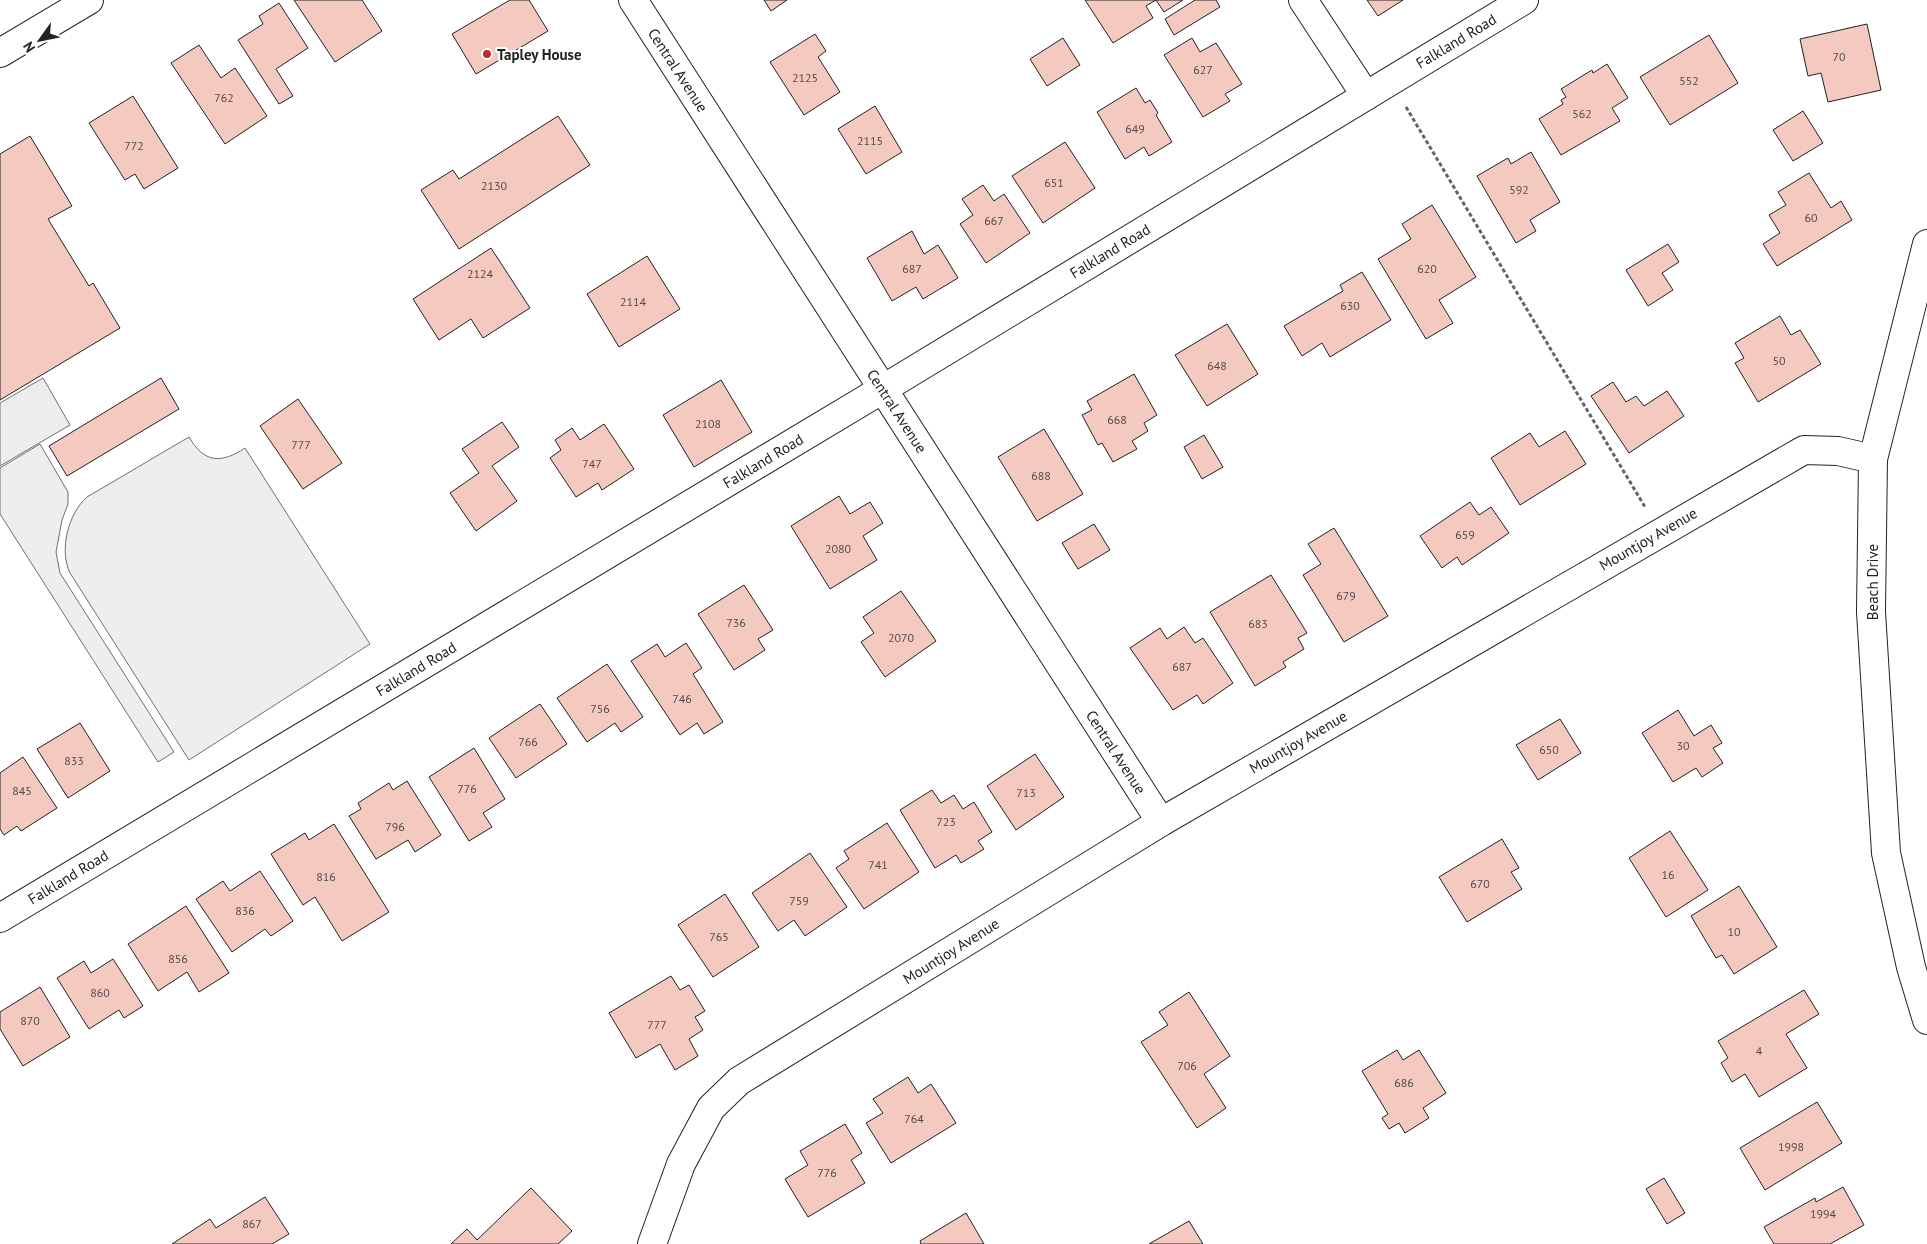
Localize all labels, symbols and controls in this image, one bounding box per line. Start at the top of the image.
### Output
street label: Falkland Road [1412,10,1500,72]
north arrow [15,15,65,65]
street label: Central Avenue [644,24,712,116]
text: N [19,38,39,56]
place label: Tapley House [497,45,582,64]
marker: Tapley House [481,48,493,60]
house number: 70 [1832,49,1846,64]
house number: 627 [1193,62,1213,77]
house number: 2125 [792,70,818,85]
house number: 552 [1679,73,1699,88]
house number: 762 [214,90,234,105]
house number: 562 [1572,106,1592,121]
house number: 649 [1125,121,1145,136]
house number: 2115 [857,133,883,148]
house number: 772 [124,138,144,153]
house number: 651 [1044,175,1064,190]
house number: 2130 [481,178,508,193]
house number: 592 [1509,182,1529,197]
house number: 60 [1804,210,1818,225]
house number: 667 [984,213,1004,228]
street label: Falkland Road [1066,220,1154,282]
house number: 687 [902,261,922,276]
house number: 620 [1417,261,1437,276]
house number: 2124 [467,266,494,281]
house number: 2114 [620,294,647,309]
house number: 630 [1340,298,1360,313]
house number: 50 [1772,353,1786,368]
house number: 648 [1207,358,1227,373]
street label: Central Avenue [863,365,931,457]
house number: 668 [1107,412,1127,427]
house number: 2108 [695,416,721,431]
street label: Falkland Road [719,430,807,492]
house number: 777 [291,437,311,452]
house number: 747 [582,456,602,471]
house number: 688 [1031,468,1051,483]
street label: Mountjoy Avenue [1596,503,1700,575]
house number: 659 [1455,527,1475,542]
house number: 2080 [825,541,852,556]
street label: Beach Drive [1863,544,1882,620]
house number: 679 [1336,588,1356,603]
house number: 736 [726,615,746,630]
house number: 683 [1248,616,1268,631]
house number: 2070 [888,630,915,645]
street label: Falkland Road [372,638,460,700]
house number: 687 [1172,659,1192,674]
house number: 746 [672,691,692,706]
house number: 756 [590,701,610,716]
street label: Central Avenue [1082,706,1150,798]
street label: Mountjoy Avenue [1246,706,1350,778]
house number: 766 [518,734,538,749]
house number: 30 [1676,738,1690,753]
house number: 650 [1539,742,1559,757]
house number: 833 [64,753,84,768]
house number: 776 [457,781,477,796]
house number: 845 [12,783,32,798]
house number: 713 [1016,785,1036,800]
house number: 723 [936,814,956,829]
house number: 796 [385,819,405,834]
street label: Falkland Road [24,846,112,908]
house number: 741 [868,857,888,872]
house number: 16 [1661,867,1675,882]
house number: 816 [316,869,336,884]
house number: 670 [1470,876,1490,891]
house number: 759 [789,893,809,908]
house number: 836 [235,903,255,918]
street label: Mountjoy Avenue [899,914,1003,988]
house number: 10 [1727,924,1741,939]
house number: 765 [709,929,729,944]
house number: 856 [168,951,188,966]
house number: 860 [90,985,110,1000]
house number: 870 [20,1013,40,1028]
house number: 777 [647,1017,667,1032]
house number: 4 [1756,1043,1763,1058]
house number: 706 [1177,1058,1197,1073]
house number: 686 [1394,1075,1414,1090]
house number: 764 [904,1111,924,1126]
house number: 1998 [1778,1139,1804,1154]
house number: 776 [817,1165,837,1180]
house number: 1994 [1810,1206,1837,1221]
house number: 867 [242,1216,262,1231]

